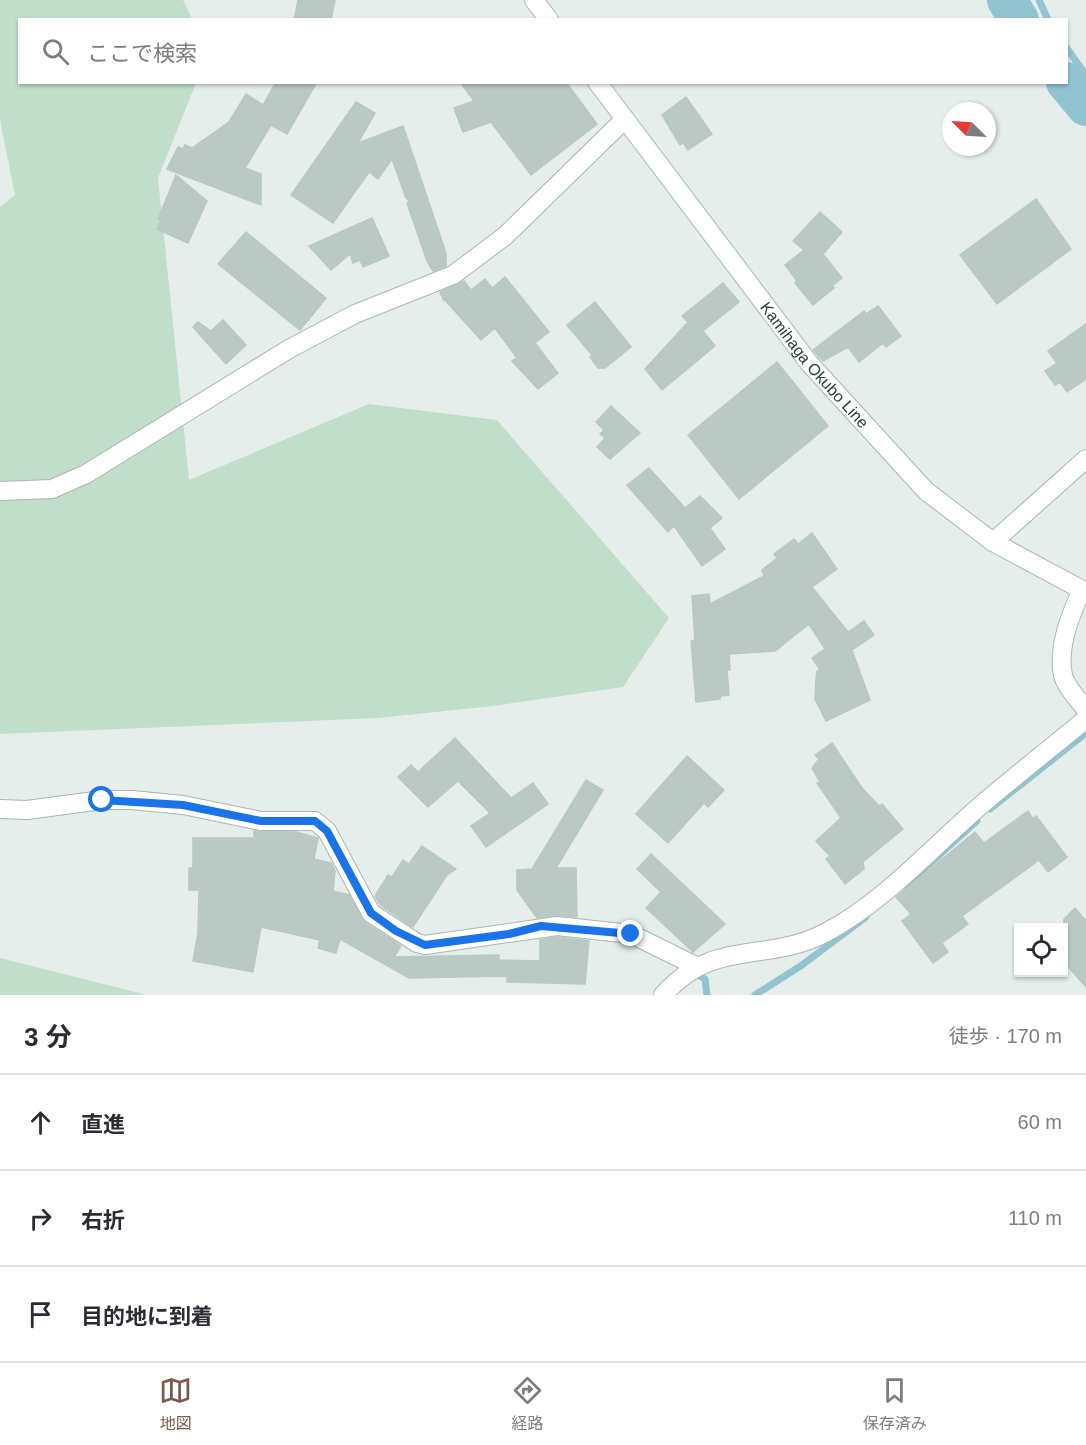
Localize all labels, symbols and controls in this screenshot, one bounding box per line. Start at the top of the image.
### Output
search box [18,18,1068,84]
icon: search [39,35,72,68]
text: ここで検索 [87,41,197,66]
north arrow [942,102,996,156]
street label: Kamihaga Okubo Line [757,299,872,431]
route start [88,786,114,812]
route end [617,920,643,946]
map controls [1014,923,1068,977]
button: locate [1014,923,1068,977]
text: 3 分 [24,1022,72,1052]
text: 徒歩 · 170 m [949,1025,1062,1047]
icon: ahead [24,1106,57,1139]
text: 60 m [1018,1111,1062,1133]
text: 直進 [81,1112,125,1137]
icon: right [24,1202,57,1235]
text: 110 m [1008,1207,1062,1229]
text: 右折 [81,1208,125,1233]
icon: arrive [24,1298,57,1331]
text: 目的地に到着 [81,1304,213,1329]
tab: 地図 [159,1374,192,1434]
tab: 経路 [511,1374,544,1434]
tab: 保存済み [863,1374,927,1434]

